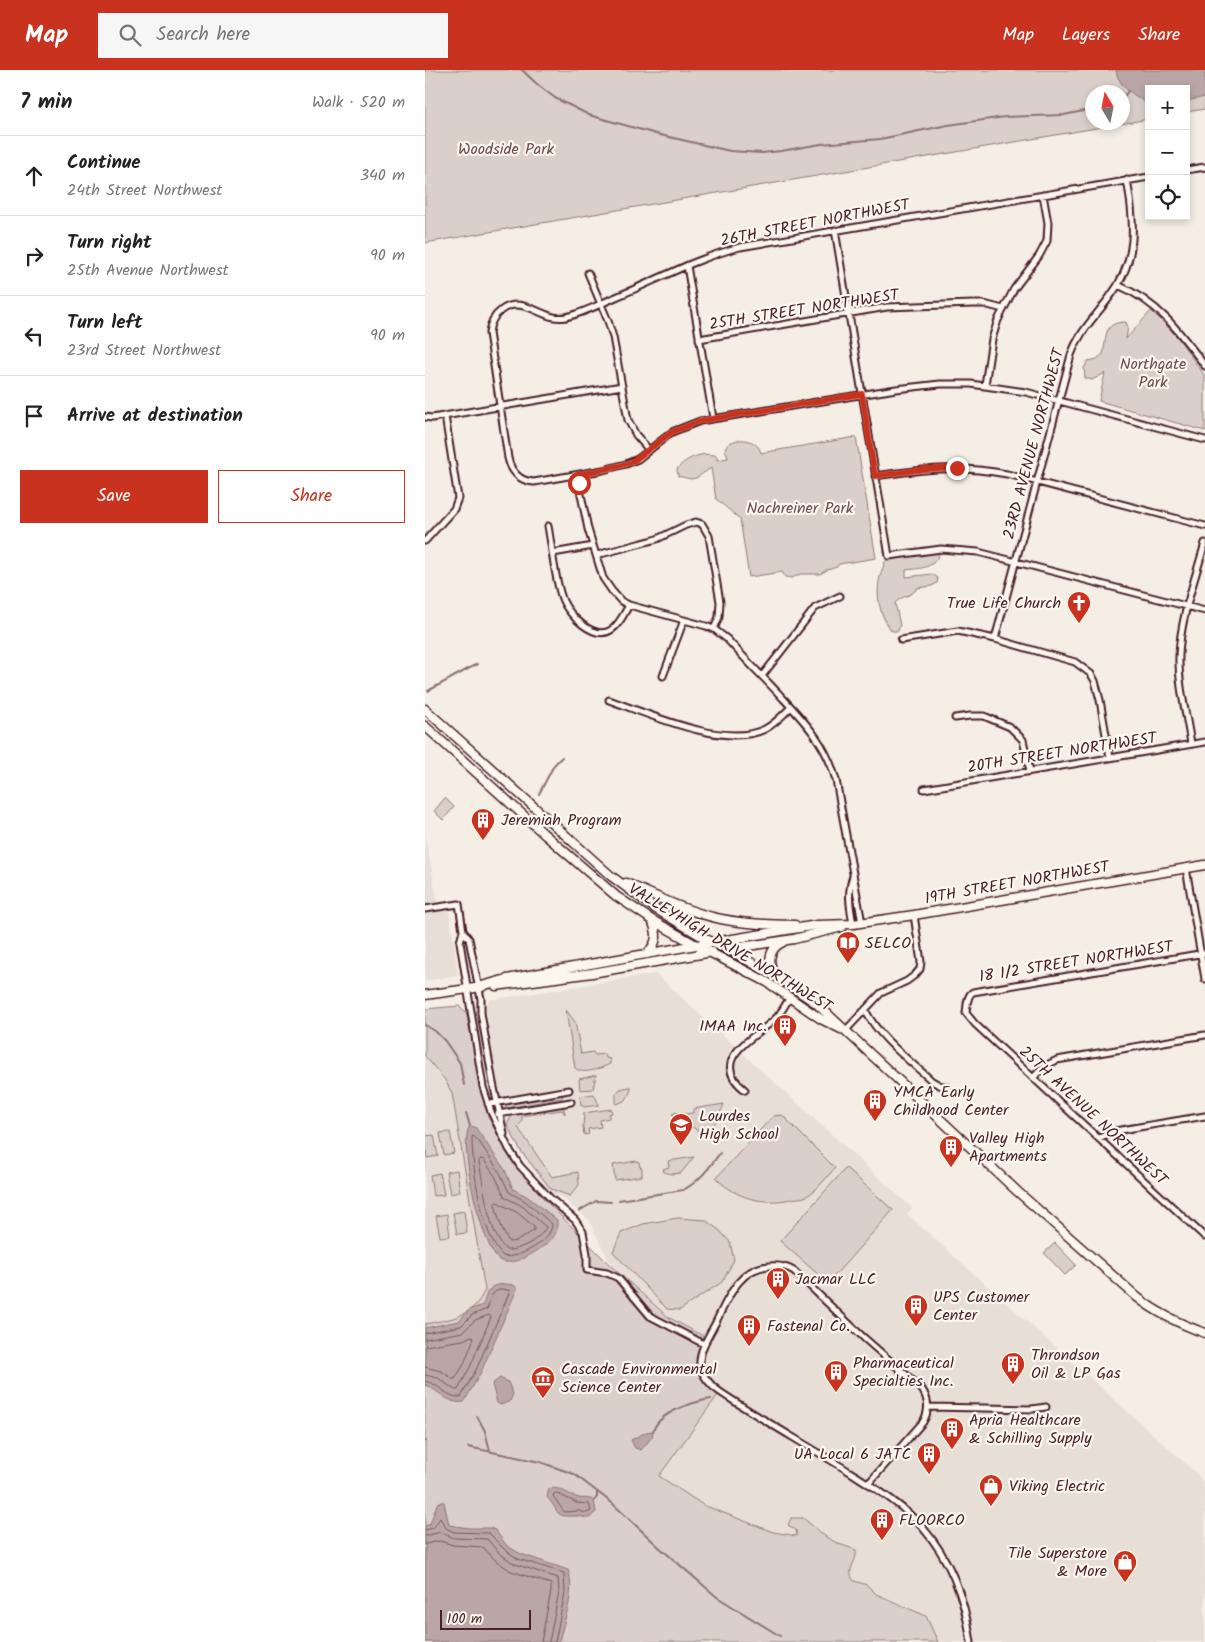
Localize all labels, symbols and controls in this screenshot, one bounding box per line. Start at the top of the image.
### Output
search box [98,13,448,58]
text: Map [25,16,68,55]
text: Search here [156,20,250,50]
icon: search [116,21,144,49]
text: Map [1003,21,1034,50]
text: Layers [1062,21,1110,50]
text: Share [1138,21,1180,50]
north arrow [1085,85,1130,130]
map controls [1145,85,1190,220]
button: + [1145,85,1190,130]
text: 7 min [20,86,72,119]
text: Walk · 520 m [312,90,405,115]
button: − [1145,130,1190,175]
park label: Woodside Park [458,137,555,162]
text: Continue [67,148,140,178]
icon: ahead [20,162,48,190]
text: 340 m [360,163,405,188]
button: locate [1145,175,1190,220]
text: 24th Street Northwest [67,178,222,203]
street label: 26TH STREET NORTHWEST [718,192,913,254]
text: Turn right [67,228,152,258]
icon: right [20,242,48,270]
text: 90 m [370,243,405,268]
text: 25th Avenue Northwest [67,258,229,283]
street label: 25TH STREET NORTHWEST [707,282,902,337]
text: Turn left [67,308,142,338]
icon: left [20,322,48,350]
text: 90 m [370,323,405,348]
text: 23rd Street Northwest [67,338,221,363]
street label: 23RD AVENUE NORTHWEST [996,344,1072,542]
park label: Northgate Park [1120,352,1186,395]
text: Arrive at destination [67,401,243,431]
icon: arrive [20,402,48,430]
route end [946,457,969,480]
button: Save [20,470,208,523]
button: Share [218,470,405,523]
route start [568,472,591,495]
park label: Nachreiner Park [747,496,854,521]
church icon: True Life Church [1066,590,1092,624]
place label: True Life Church [947,591,1061,616]
street label: 20TH STREET NORTHWEST [966,725,1160,780]
building icon: Jeremiah Program [470,807,496,841]
place label: Jeremiah Program [501,808,622,833]
street label: 19TH STREET NORTHWEST [923,854,1113,912]
street label: VALLEYHIGH DRIVE NORTHWEST [623,877,838,1020]
library icon: SELCO [835,930,861,964]
place label: SELCO [865,931,911,956]
street label: 18 1/2 STREET NORTHWEST [977,934,1176,990]
building icon: IMAA Inc. [772,1013,798,1047]
place label: IMAA Inc. [699,1014,767,1039]
street label: 25TH AVENUE NORTHWEST [1013,1040,1174,1193]
place label: YMCA Early Childhood Center [893,1080,1010,1123]
building icon: YMCA Early Childhood Center [862,1088,888,1122]
place label: Lourdes High School [699,1104,779,1147]
school or university icon: Lourdes High School [668,1112,694,1146]
place label: Valley High Apartments [969,1126,1047,1169]
building icon: Valley High Apartments [938,1134,964,1168]
building icon: Jacmar LLC [765,1266,791,1300]
place label: Jacmar LLC [795,1267,876,1292]
place label: UPS Customer Center [933,1285,1031,1328]
building icon: UPS Customer Center [903,1293,929,1327]
building icon: Fastenal Co. [736,1313,762,1347]
place label: Fastenal Co. [767,1314,850,1339]
place label: Throndson Oil & LP Gas [1031,1343,1121,1386]
place label: Pharmaceutical Specialties Inc. [853,1351,954,1394]
building icon: Throndson Oil & LP Gas [1000,1351,1026,1385]
place label: Cascade Environmental Science Center [561,1357,717,1400]
building icon: Pharmaceutical Specialties Inc. [823,1359,849,1393]
museum icon: Cascade Environmental Science Center [530,1365,556,1399]
place label: Apria Healthcare & Schilling Supply [969,1408,1092,1451]
building icon: Apria Healthcare & Schilling Supply [939,1416,965,1450]
building icon: UA Local 6 JATC [916,1441,942,1475]
place label: UA Local 6 JATC [794,1442,911,1467]
shop icon: Viking Electric [978,1473,1004,1507]
place label: Viking Electric [1009,1474,1105,1499]
building icon: FLOORCO [869,1507,895,1541]
place label: FLOORCO [899,1508,965,1533]
place label: Tile Superstore & More [1008,1541,1107,1584]
shop icon: Tile Superstore & More [1112,1549,1138,1583]
scale bar [440,1607,531,1630]
text: 100 m [447,1608,482,1630]

